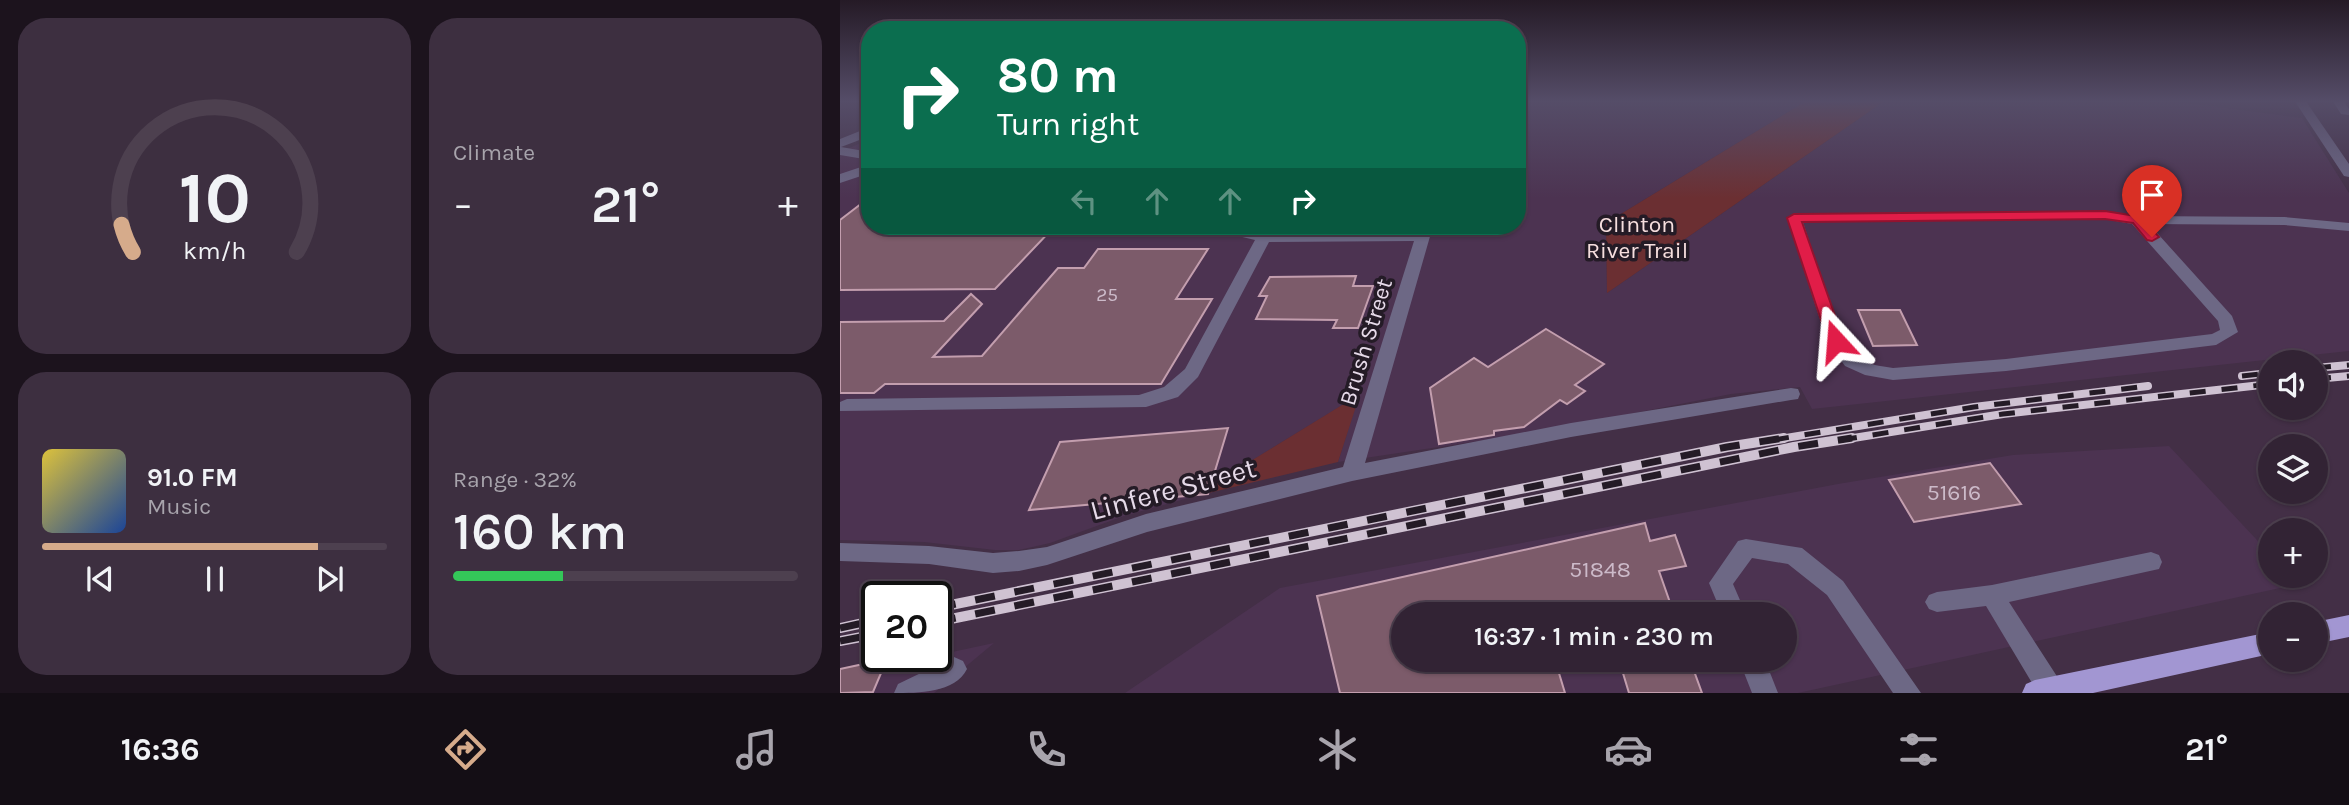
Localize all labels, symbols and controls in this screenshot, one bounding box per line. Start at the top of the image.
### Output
text: 80 m [997,47,1119,104]
icon: right [882,49,973,140]
text: Turn right [997,106,1139,143]
text: Climate [453,139,535,166]
text: 10 [179,155,251,240]
pin [2122,165,2182,237]
text: 21° [591,174,660,235]
icon: arrive [2133,176,2171,214]
text: − [453,182,473,227]
text: + [778,182,798,227]
icon: left [1065,182,1103,220]
icon: ahead [1138,182,1176,220]
icon: ahead [1211,182,1249,220]
icon: right [1284,182,1322,220]
park label: Clinton River Trail [1586,211,1688,264]
text: km/h [183,236,246,265]
street label: Brush Street [1334,275,1398,409]
house number: 25 [1096,284,1118,306]
position arrow [1799,304,1873,378]
map controls [2258,350,2328,672]
button: sound [2258,350,2328,420]
button: layers [2258,434,2328,504]
street label: Linfere Street [1086,451,1260,527]
text: 91.0 FM [147,462,238,493]
text: Range · 32% [453,466,577,493]
house number: 51616 [1927,479,1981,506]
text: Music [147,493,211,520]
text: 160 km [453,501,627,562]
button: + [2258,518,2328,588]
house number: 51848 [1569,556,1631,583]
icon: previous [81,560,119,598]
icon: pause [196,560,234,598]
icon: next [311,560,349,598]
speed limit sign: 20 [861,581,952,672]
button: − [2258,602,2328,672]
text: 16:37 · 1 min · 230 m [1474,621,1714,652]
icon: directions [441,725,490,774]
icon: music [732,725,781,774]
icon: phone [1022,725,1071,774]
icon: climate [1313,725,1362,774]
icon: car [1604,725,1653,774]
icon: filters [1894,725,1943,774]
text: 16:36 [121,731,200,768]
text: 21° [2185,731,2228,768]

